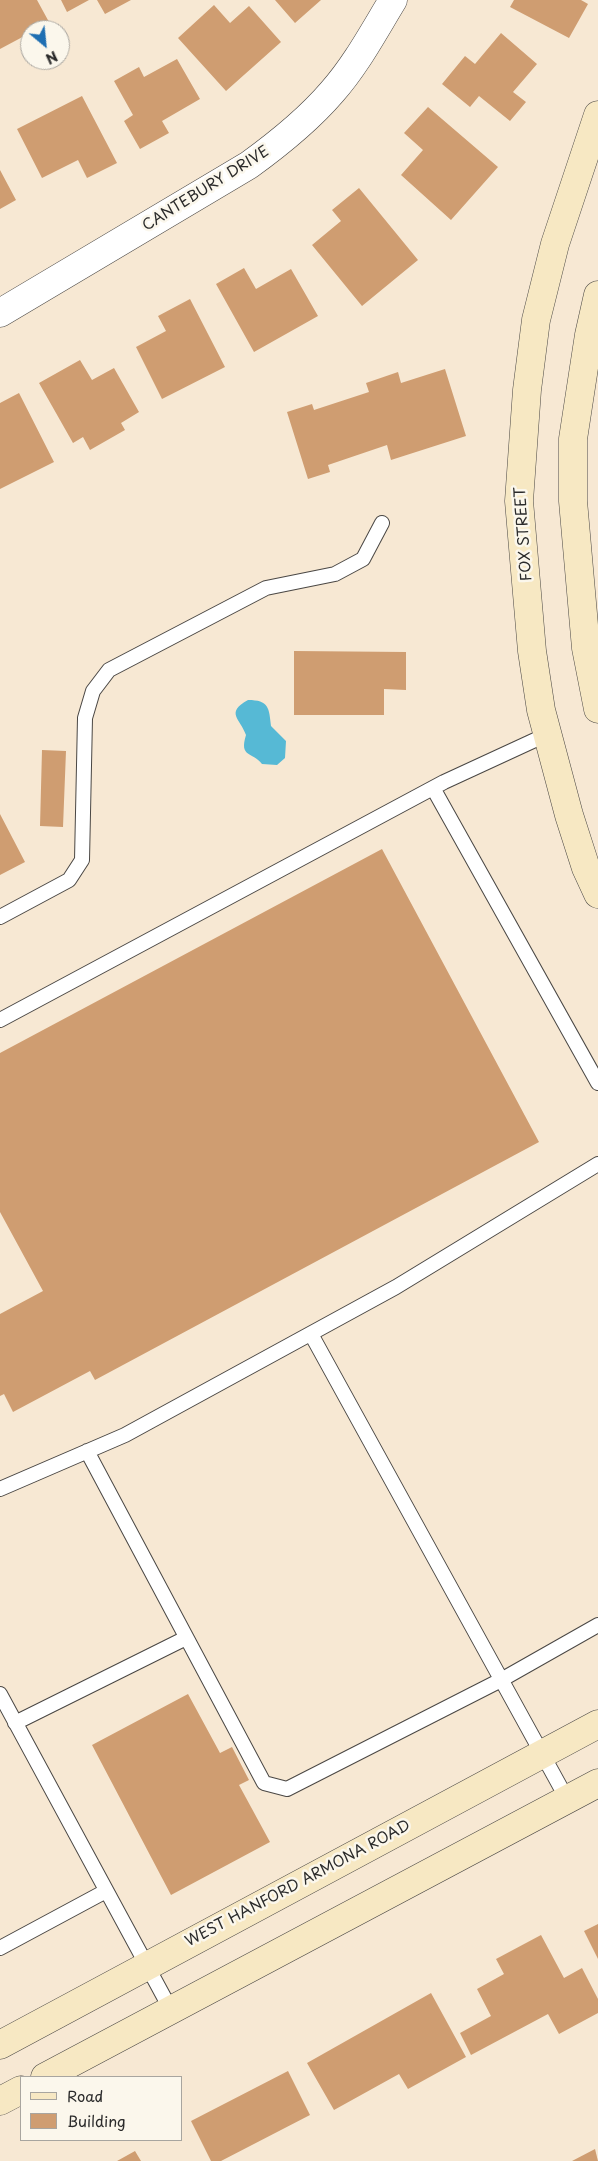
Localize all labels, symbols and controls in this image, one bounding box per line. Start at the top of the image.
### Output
north arrow [20,20,70,70]
text: N [42,46,62,70]
street label: CANTEBURY DRIVE [139,143,273,235]
street label: FOX STREET [512,486,536,582]
street label: WEST HANFORD ARMONA ROAD [182,1817,414,1951]
legend [20,2076,182,2141]
text: Road [67,2084,103,2107]
text: Building [67,2109,126,2132]

